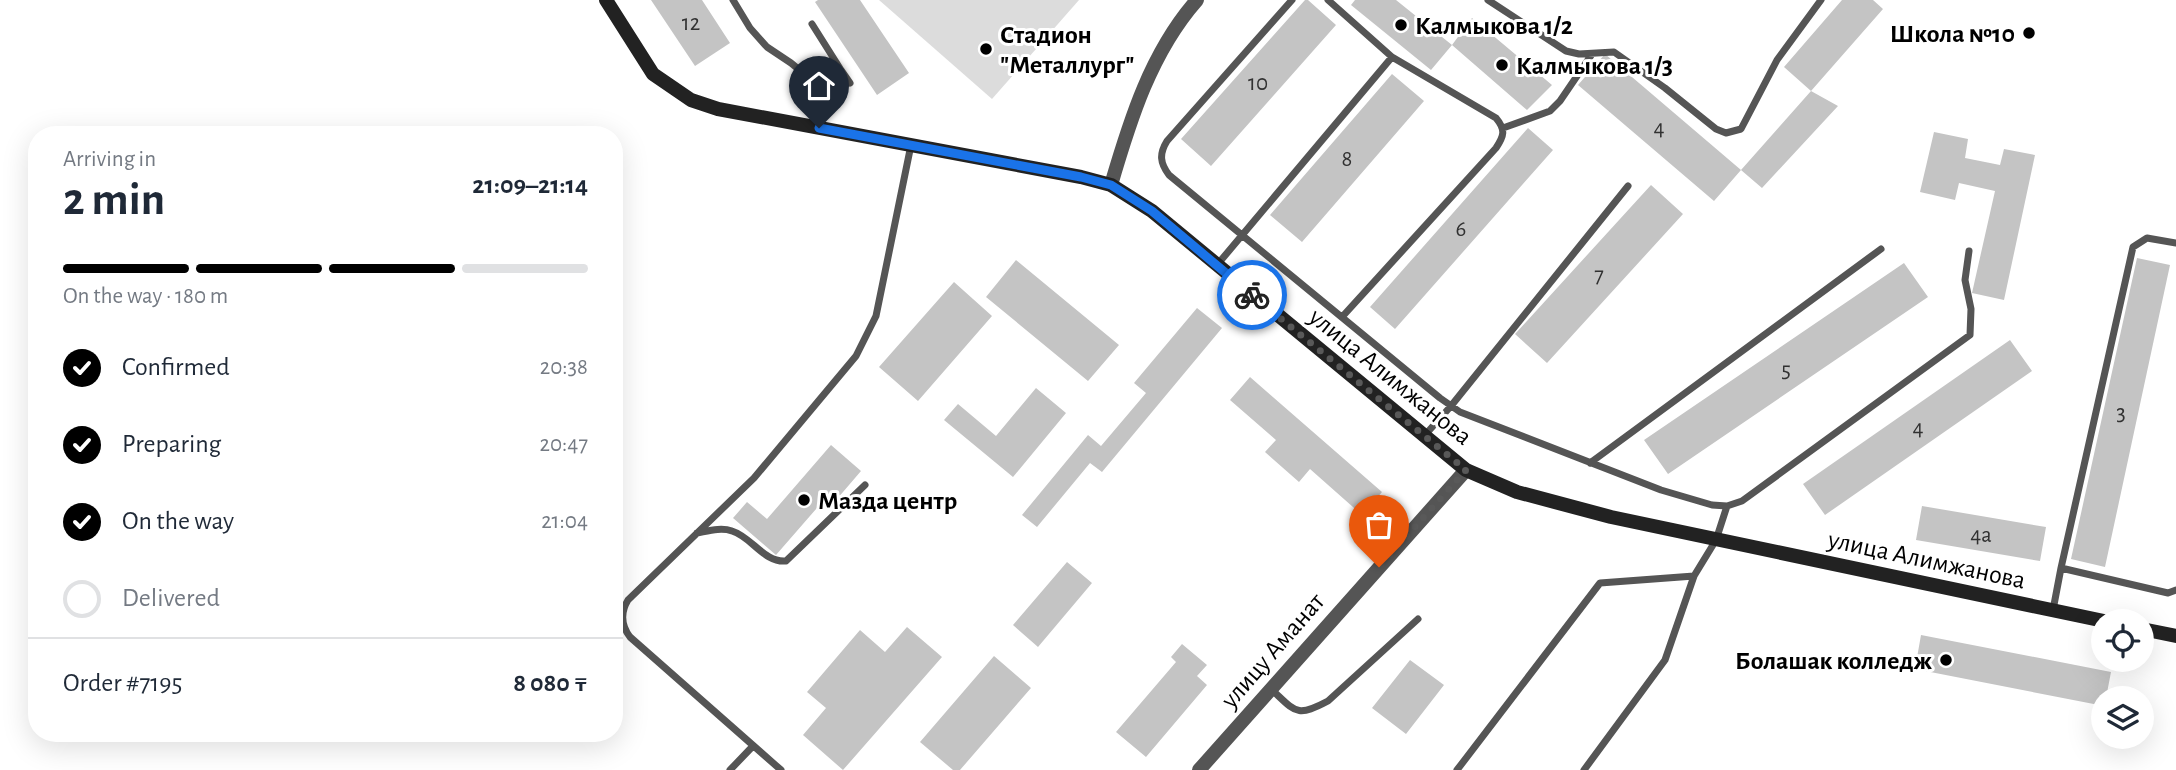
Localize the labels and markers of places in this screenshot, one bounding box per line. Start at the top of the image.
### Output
place label: Калмыкова 1/2 [1415,13,1573,39]
marker: Калмыкова 1/2 [1393,17,1409,33]
place label: Школа №10 [1890,21,2015,47]
place label: Стадион "Металлург" [1000,22,1134,78]
marker: Школа №10 [2021,25,2037,41]
marker: Стадион "Металлург" [978,41,994,57]
place label: Калмыкова 1/3 [1516,53,1673,79]
pin [789,56,849,128]
marker: Калмыкова 1/3 [1494,57,1510,73]
place label: Мазда центр [818,488,957,514]
marker: Мазда центр [796,492,812,508]
pin [1349,495,1409,567]
place label: Болашак колледж [1735,648,1932,674]
marker: Болашак колледж [1938,652,1954,668]

